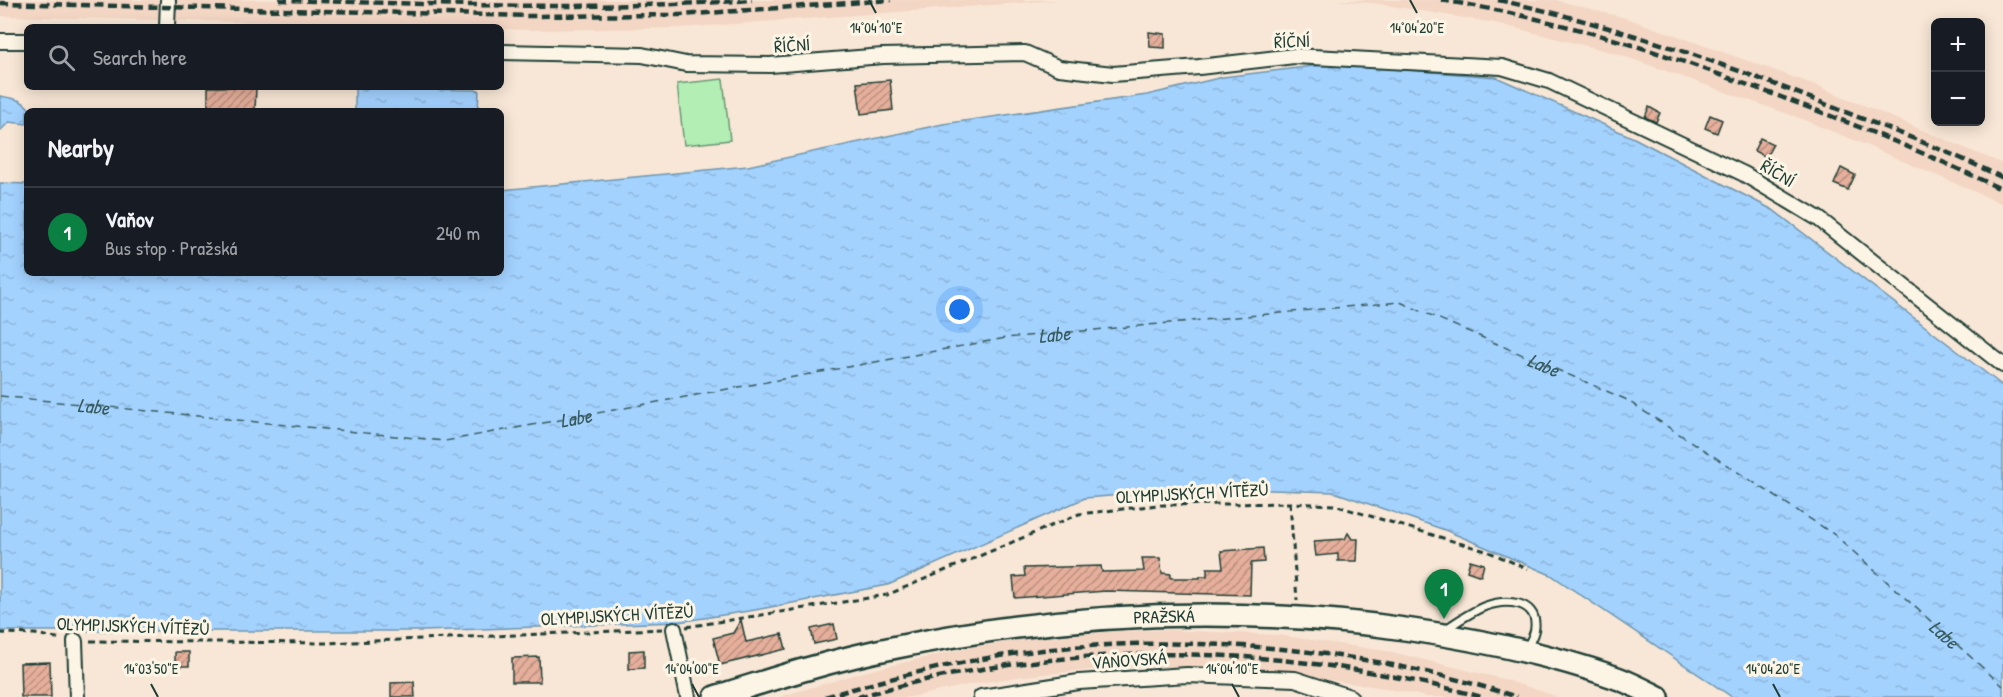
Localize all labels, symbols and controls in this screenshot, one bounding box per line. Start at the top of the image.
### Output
text: 14°04'10"E [850,17,903,38]
text: 14°04'20"E [1390,17,1444,38]
map controls [1931,18,1985,126]
button: + [1931,18,1985,72]
search box [24,24,504,90]
street label: ŘÍČNÍ [1274,28,1310,54]
street label: ŘÍČNÍ [773,31,811,59]
icon: search [45,41,78,74]
text: Search here [93,42,187,72]
button: − [1931,72,1985,126]
text: Nearby [48,130,114,165]
street label: ŘÍČNÍ [1756,153,1800,193]
text: Vaňov [105,204,154,234]
text: 1 [64,219,71,246]
text: 240 m [436,219,480,246]
text: Bus stop · Pražská [105,234,237,261]
your location [945,295,974,324]
water label: Labe [1037,319,1072,348]
water label: Labe [1524,345,1565,383]
water label: Labe [76,390,112,421]
water label: Labe [558,401,594,433]
street label: OLYMPIJSKÝCH VÍTĚZŮ [1115,477,1269,509]
pin: 1 [1424,570,1464,619]
street label: OLYMPIJSKÝCH VÍTĚZŮ [540,599,694,631]
street label: PRAŽSKÁ [1133,603,1195,629]
street label: OLYMPIJSKÝCH VÍTĚZŮ [56,611,210,641]
water label: Labe [1924,613,1966,655]
street label: VAŇOVSKÁ [1091,645,1168,675]
text: 14°03'50"E [124,658,179,679]
text: 14°04'00"E [665,658,719,679]
text: 14°04'10"E [1206,658,1259,679]
text: 14°04'20"E [1746,658,1800,679]

